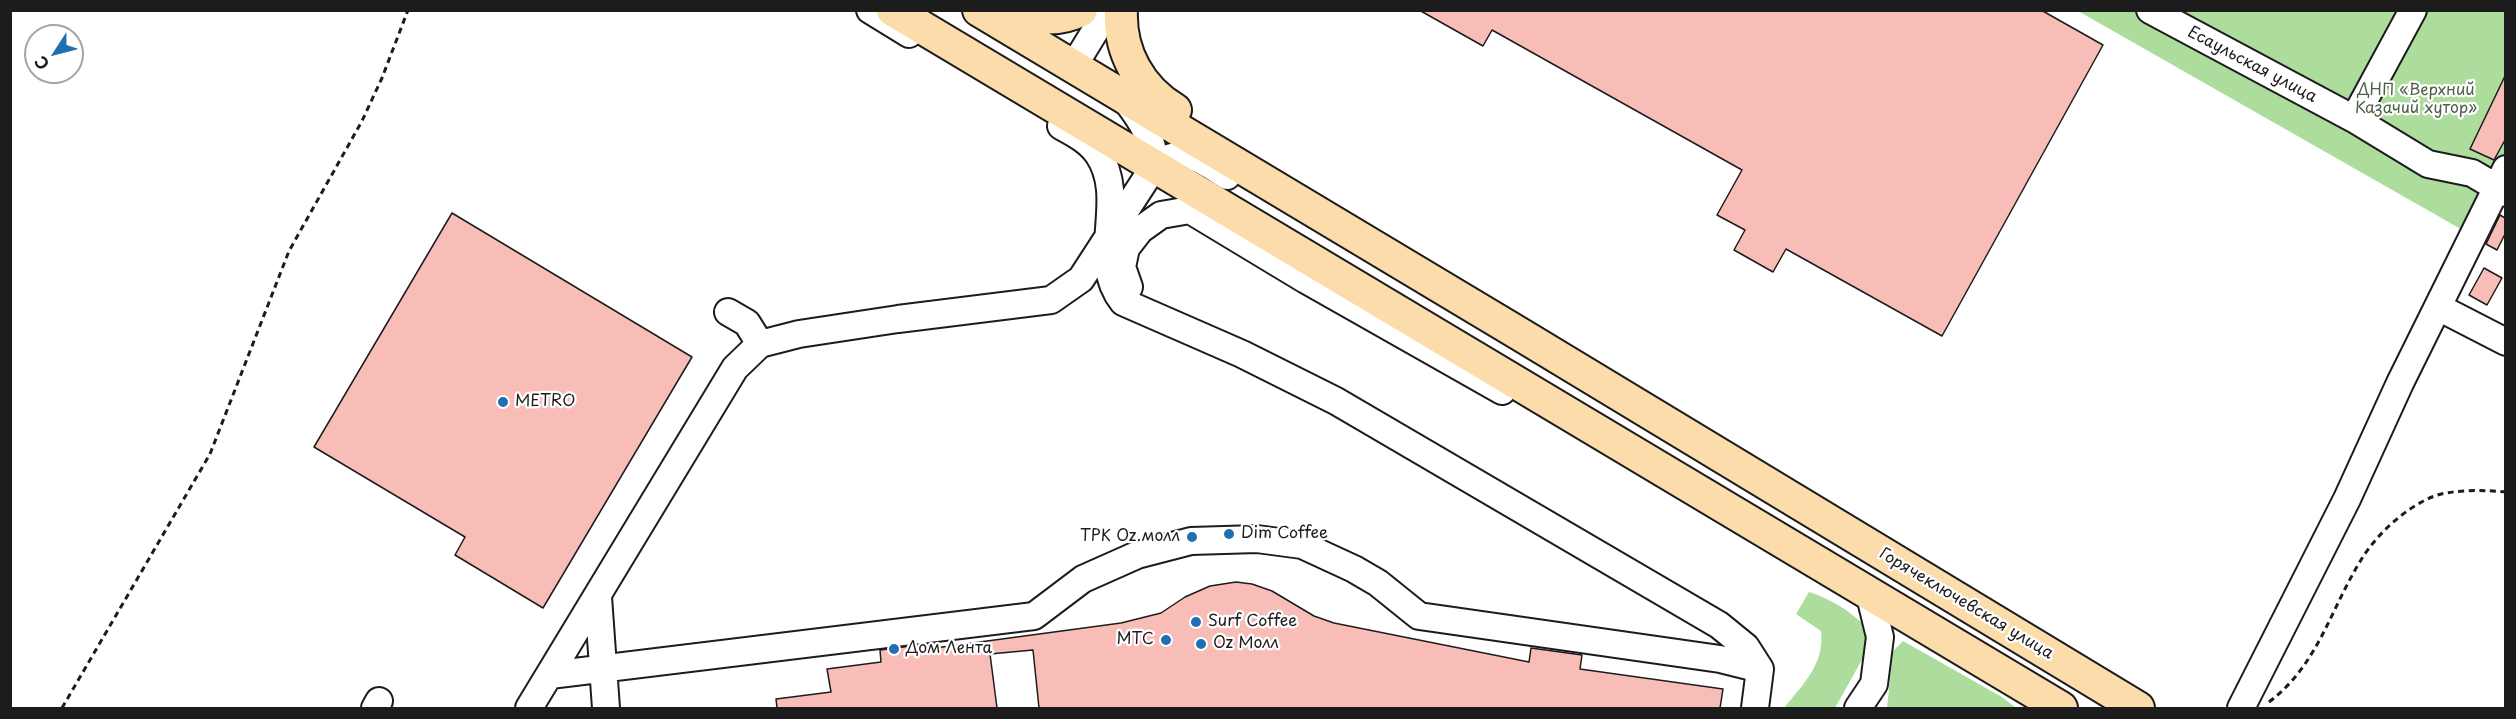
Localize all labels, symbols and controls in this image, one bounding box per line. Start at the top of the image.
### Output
street label: Есаульская улица [2184,23,2320,107]
north arrow [24,24,84,84]
text: С [28,51,54,75]
park label: ДНП «Верхний Казачий хутор» [2355,81,2477,119]
place label: METRO [515,392,575,412]
marker: METRO [496,395,510,409]
place label: Dim Coffee [1241,524,1328,544]
place label: ТРК Oz молл [1080,527,1180,547]
marker: Dim Coffee [1222,527,1236,541]
marker: ТРК Oz молл [1185,530,1199,544]
street label: Горячеключевская улица [1875,544,2057,664]
place label: Surf Coffee [1208,612,1297,632]
marker: Surf Coffee [1189,615,1203,629]
place label: МТС [1116,630,1154,650]
marker: МТС [1159,633,1173,647]
place label: Oz Молл [1213,634,1279,654]
marker: Oz Молл [1194,637,1208,651]
place label: Дом Лента [906,639,992,659]
marker: Дом Лента [887,642,901,656]

